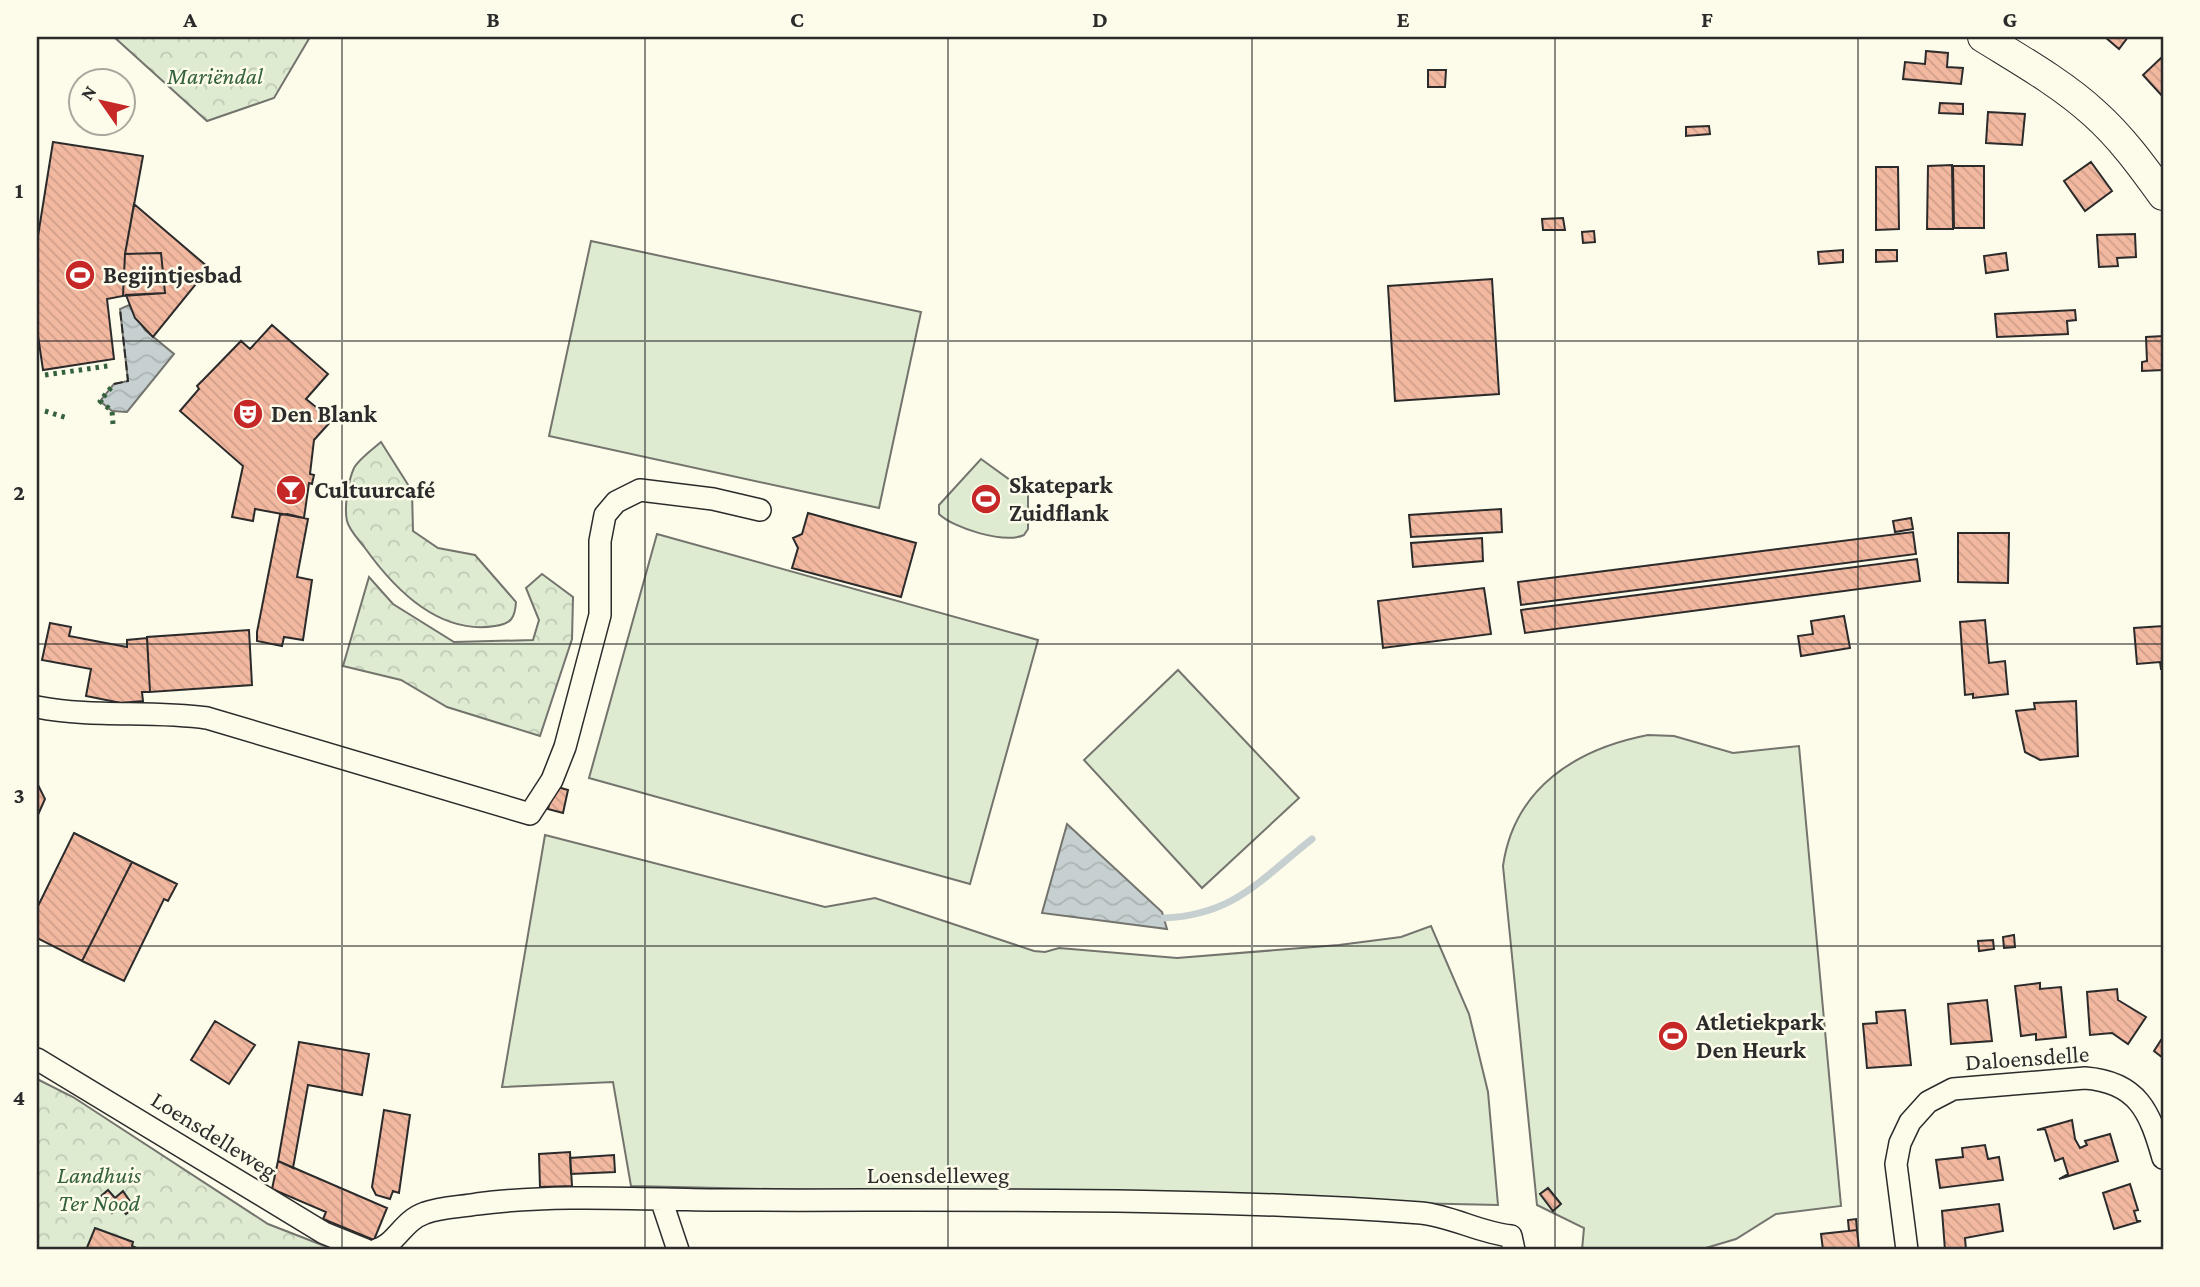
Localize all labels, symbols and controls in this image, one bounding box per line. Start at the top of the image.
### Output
text: A [182,6,197,32]
text: B [486,6,500,32]
text: C [790,6,804,32]
text: D [1092,6,1108,32]
text: E [1396,6,1410,32]
text: F [1701,6,1713,32]
text: G [2003,6,2018,32]
park label: Mariëndal [166,62,264,89]
north arrow [66,66,136,136]
text: N [76,81,101,104]
text: 1 [15,177,24,203]
sports icon: Begijntjesbad [63,258,97,292]
place label: Begijntjesbad [103,261,242,289]
theatre icon: Den Blank [231,397,265,431]
place label: Den Blank [271,400,378,427]
place label: Skatepark Zuidflank [1009,471,1113,526]
bar icon: Cultuurcafé [274,473,308,507]
place label: Cultuurcafé [314,476,435,503]
text: 2 [13,479,25,505]
sports icon: Skatepark Zuidflank [969,482,1003,516]
text: 3 [13,782,25,808]
place label: Atletiekpark Den Heurk [1695,1008,1825,1063]
sports icon: Atletiekpark Den Heurk [1656,1019,1690,1053]
street label: Daloensdelle [1964,1040,2090,1075]
text: 4 [13,1084,25,1110]
street label: Loensdelleweg [147,1085,282,1184]
park label: Landhuis Ter Nood [57,1161,142,1216]
street label: Loensdelleweg [867,1161,1010,1188]

